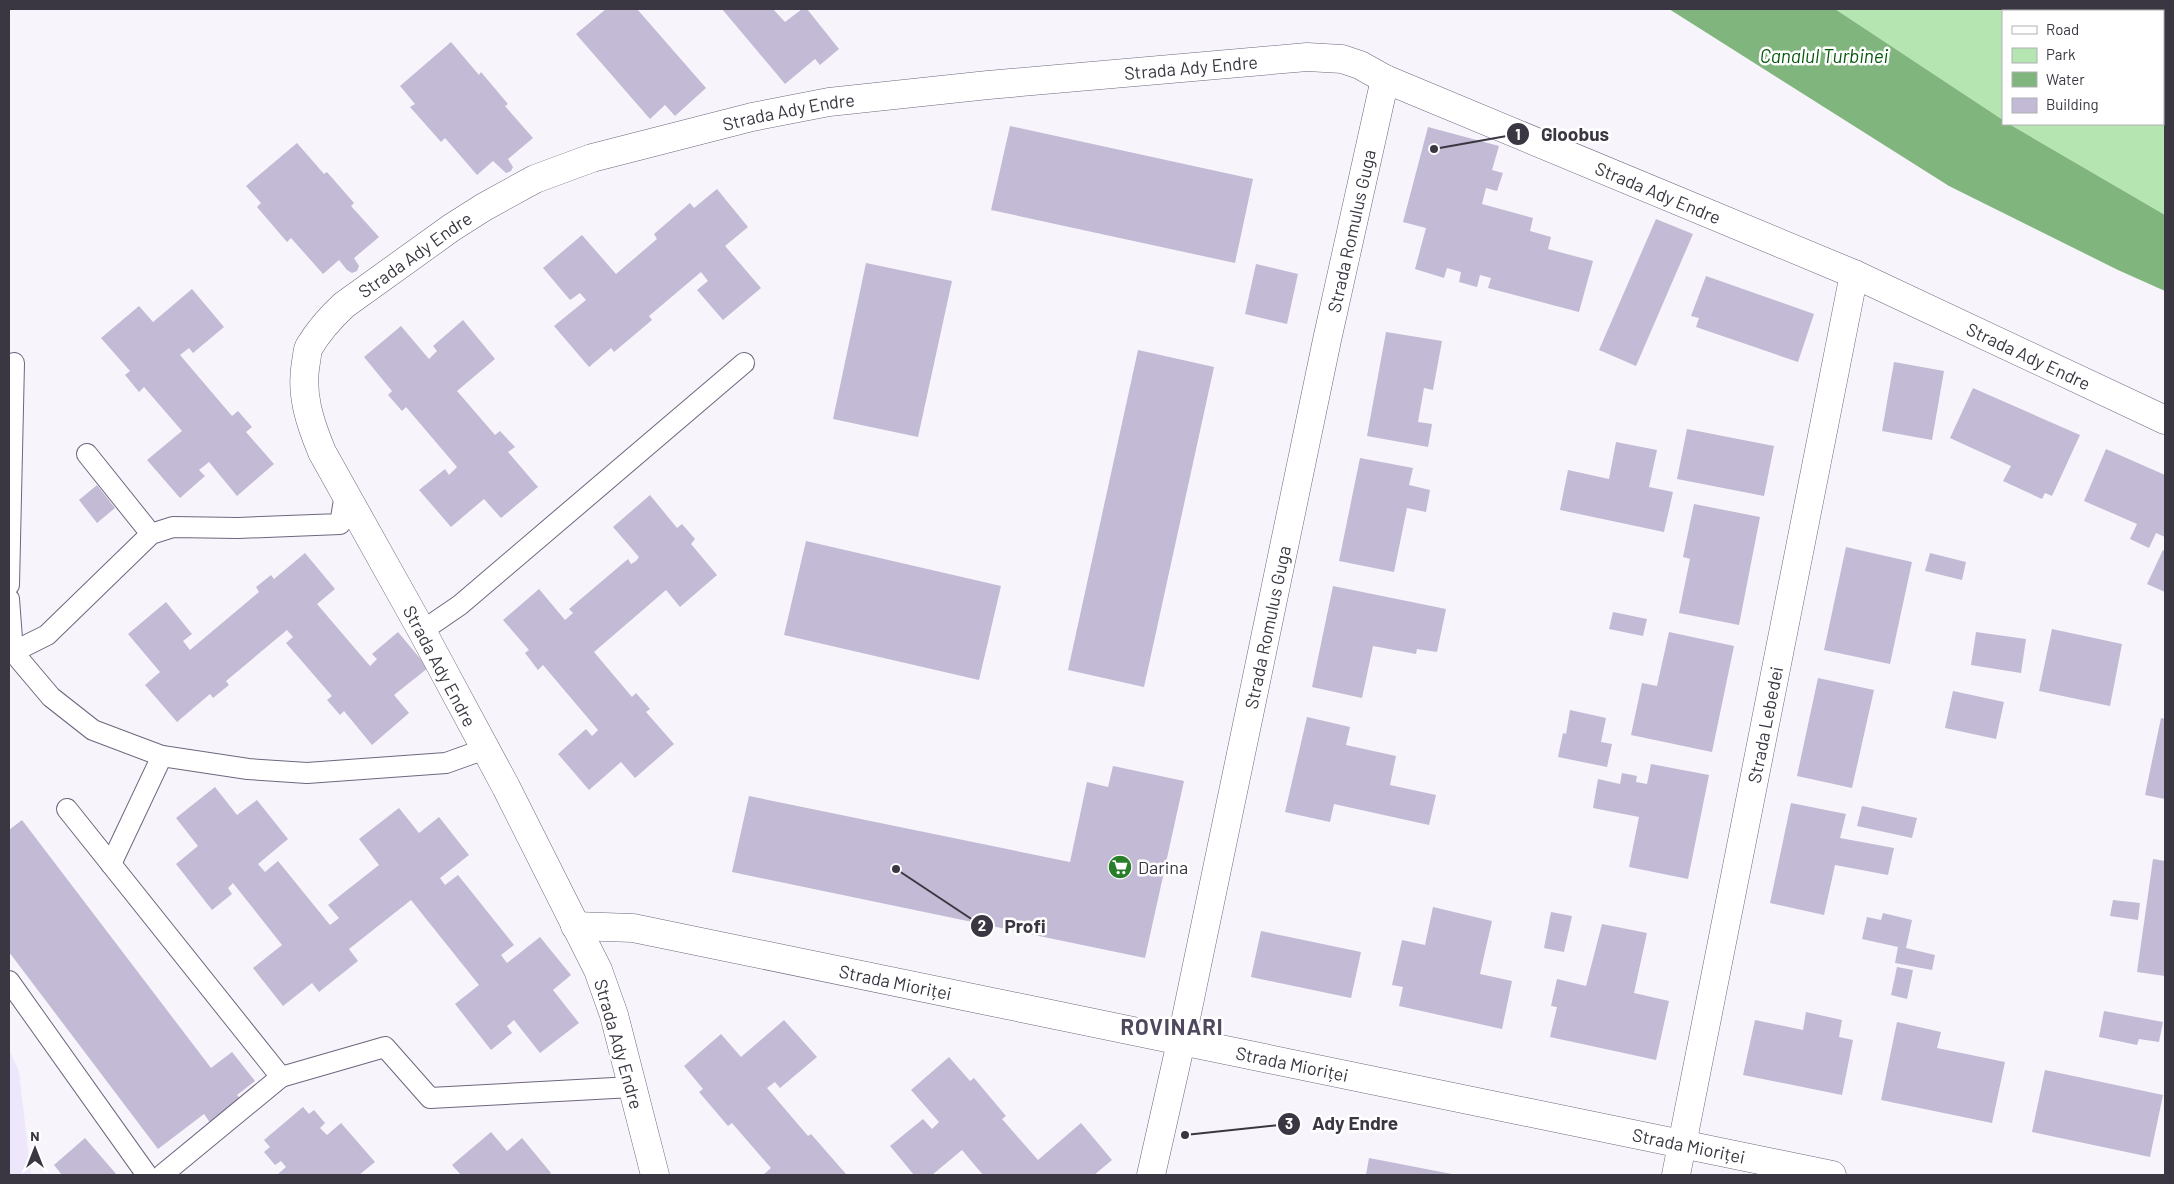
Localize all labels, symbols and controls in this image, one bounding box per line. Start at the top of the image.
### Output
legend [2002,10,2164,125]
text: Road [2046,20,2079,38]
water label: Canalul Turbinei [1760,44,1889,67]
text: Park [2046,45,2076,63]
street label: Strada Ady Endre [1123,50,1259,84]
text: Water [2046,70,2085,88]
street label: Strada Ady Endre [720,88,856,135]
text: Building [2046,95,2099,113]
callout: Gloobus [1506,117,1619,151]
text: Gloobus [1541,122,1609,145]
text: 1 [1515,125,1521,143]
street label: Strada Romulus Guga [1322,147,1380,315]
street label: Strada Ady Endre [1592,157,1724,228]
street label: Strada Ady Endre [354,207,476,302]
street label: Strada Ady Endre [1963,317,2094,394]
street label: Strada Romulus Guga [1240,544,1295,711]
street label: Strada Ady Endre [399,602,481,730]
street label: Strada Lebedei [1743,664,1787,785]
supermarket icon: Darina [1107,854,1133,880]
place label: Darina [1138,856,1188,878]
callout: Profi [969,909,1055,943]
text: Profi [1004,914,1046,937]
text: 2 [978,916,986,934]
street label: Strada Mioriței [837,960,954,1004]
street label: Strada Ady Endre [590,976,648,1112]
district label: ROVINARI [1121,1013,1224,1039]
street label: Strada Mioriței [1234,1041,1350,1086]
callout: Ady Endre [1277,1107,1408,1141]
text: Ady Endre [1312,1111,1398,1134]
text: 3 [1285,1114,1293,1132]
street label: Strada Mioriței [1631,1123,1747,1168]
north arrow [10,1124,60,1174]
text: N [30,1127,40,1144]

